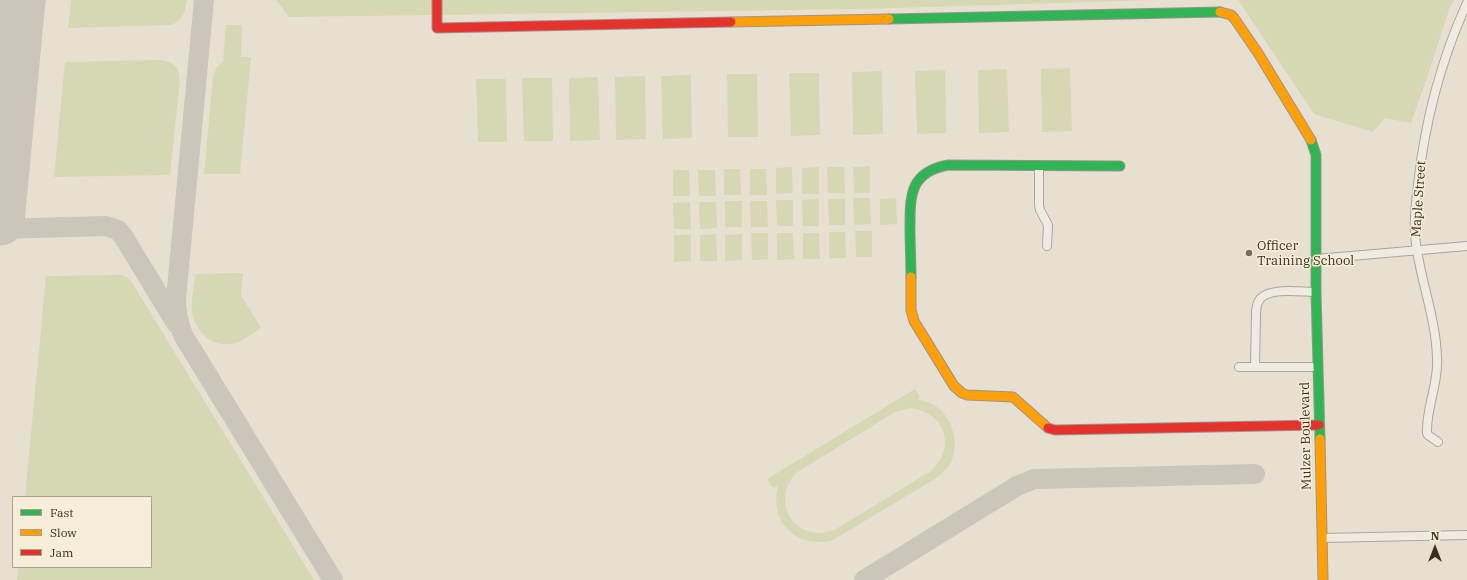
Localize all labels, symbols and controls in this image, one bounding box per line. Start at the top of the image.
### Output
street label: Maple Street [1409,160,1429,238]
place label: Officer Training School [1257,238,1354,269]
marker: Officer Training School [1244,248,1254,258]
street label: Mulzer Boulevard [1297,382,1315,490]
legend [12,496,152,568]
text: Fast [50,505,74,520]
text: Slow [50,525,77,540]
north arrow [1415,528,1455,568]
text: N [1431,529,1439,543]
text: Jam [50,545,73,560]

